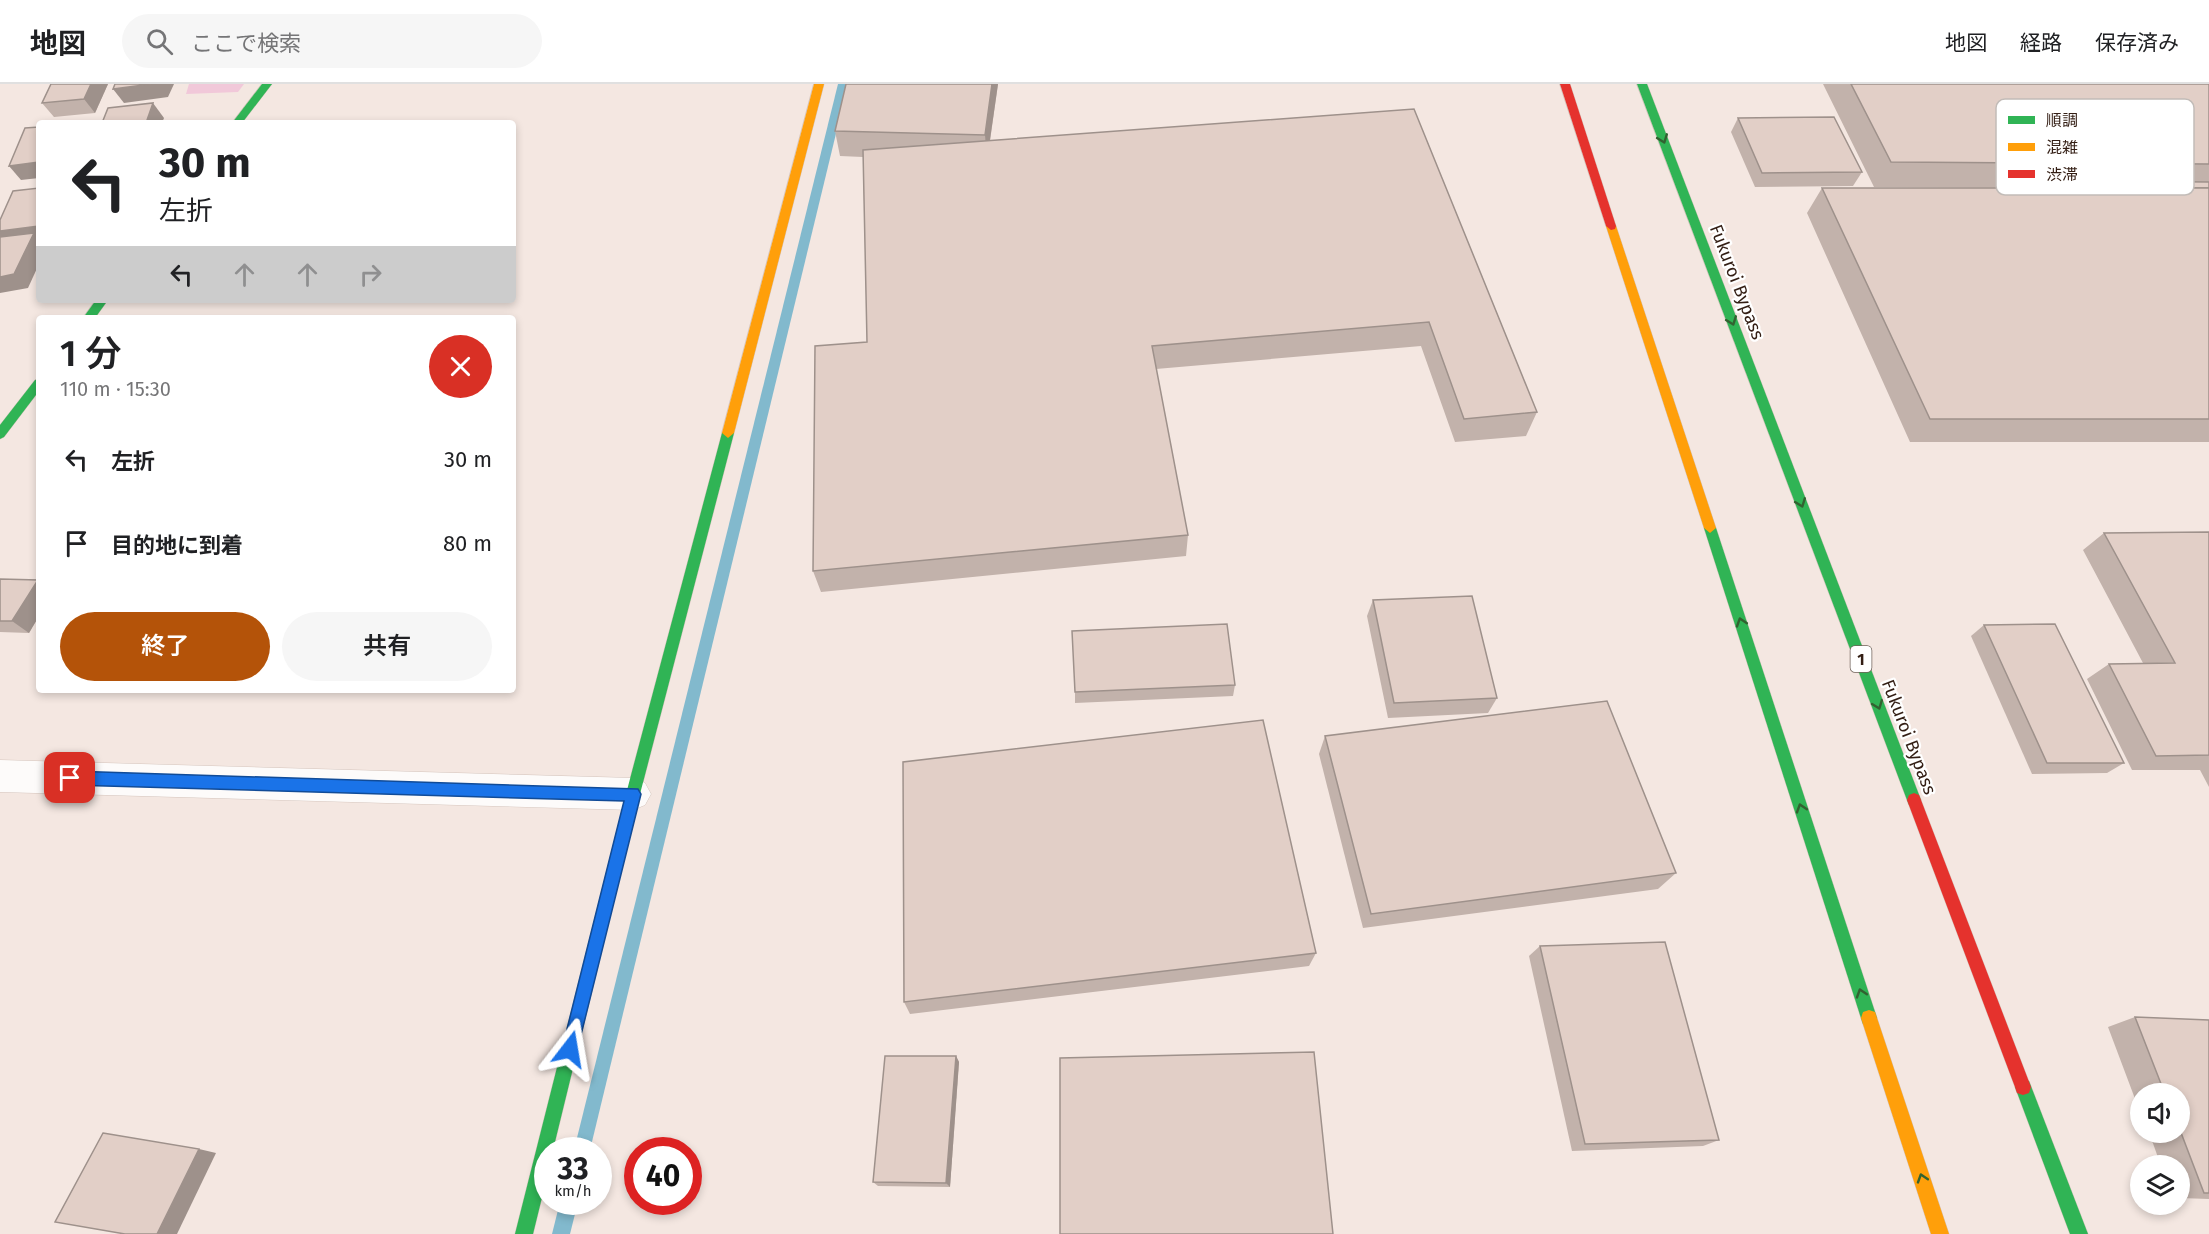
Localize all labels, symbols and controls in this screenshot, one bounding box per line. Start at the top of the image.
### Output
search box [122,14,542,68]
icon: search [143,25,176,58]
text: 地図 [30,27,86,60]
text: ここで検索 [191,30,301,57]
text: 地図 [1945,30,1987,56]
text: 経路 [2020,30,2062,56]
text: 保存済み [2095,30,2179,56]
legend [1996,99,2194,195]
text: 順調 [2046,111,2078,130]
one-way arrow [1655,133,1668,143]
text: 30 m [159,138,251,188]
text: 混雑 [2046,138,2078,157]
icon: left [60,144,138,222]
text: 渋滞 [2046,165,2078,184]
text: 左折 [159,195,213,227]
street label: Fukuroi Bypass [1705,221,1769,343]
icon: left [165,258,198,291]
icon: ahead [228,258,261,291]
icon: ahead [291,258,324,291]
icon: right [354,258,387,291]
one-way arrow [1725,315,1737,326]
text: 1 分 [60,332,121,376]
button: close [429,335,492,398]
text: 110 m · 15:30 [60,377,171,401]
icon: left [60,443,93,476]
text: 30 m [444,446,492,473]
text: 左折 [111,448,155,475]
one-way arrow [1794,497,1807,508]
icon: arrive [60,527,93,560]
text: 80 m [443,530,492,557]
text: 目的地に到着 [111,532,243,559]
button: 終了 [60,612,270,681]
button: 共有 [282,612,492,681]
one-way arrow [1735,617,1748,628]
road number: 1 [1850,646,1872,672]
street label: Fukuroi Bypass [1877,676,1941,798]
one-way arrow [1871,699,1883,710]
pin [44,752,95,803]
icon: arrive [53,761,86,794]
one-way arrow [1796,803,1808,814]
one-way arrow [1856,988,1869,999]
position arrow [538,1017,602,1081]
map controls [2130,1083,2190,1215]
button: sound [2130,1083,2190,1143]
speed limit sign: 40 [624,1137,702,1215]
text: 33 [557,1151,589,1187]
button: layers [2130,1155,2190,1215]
one-way arrow [1917,1173,1929,1184]
text: km/h [554,1182,592,1200]

